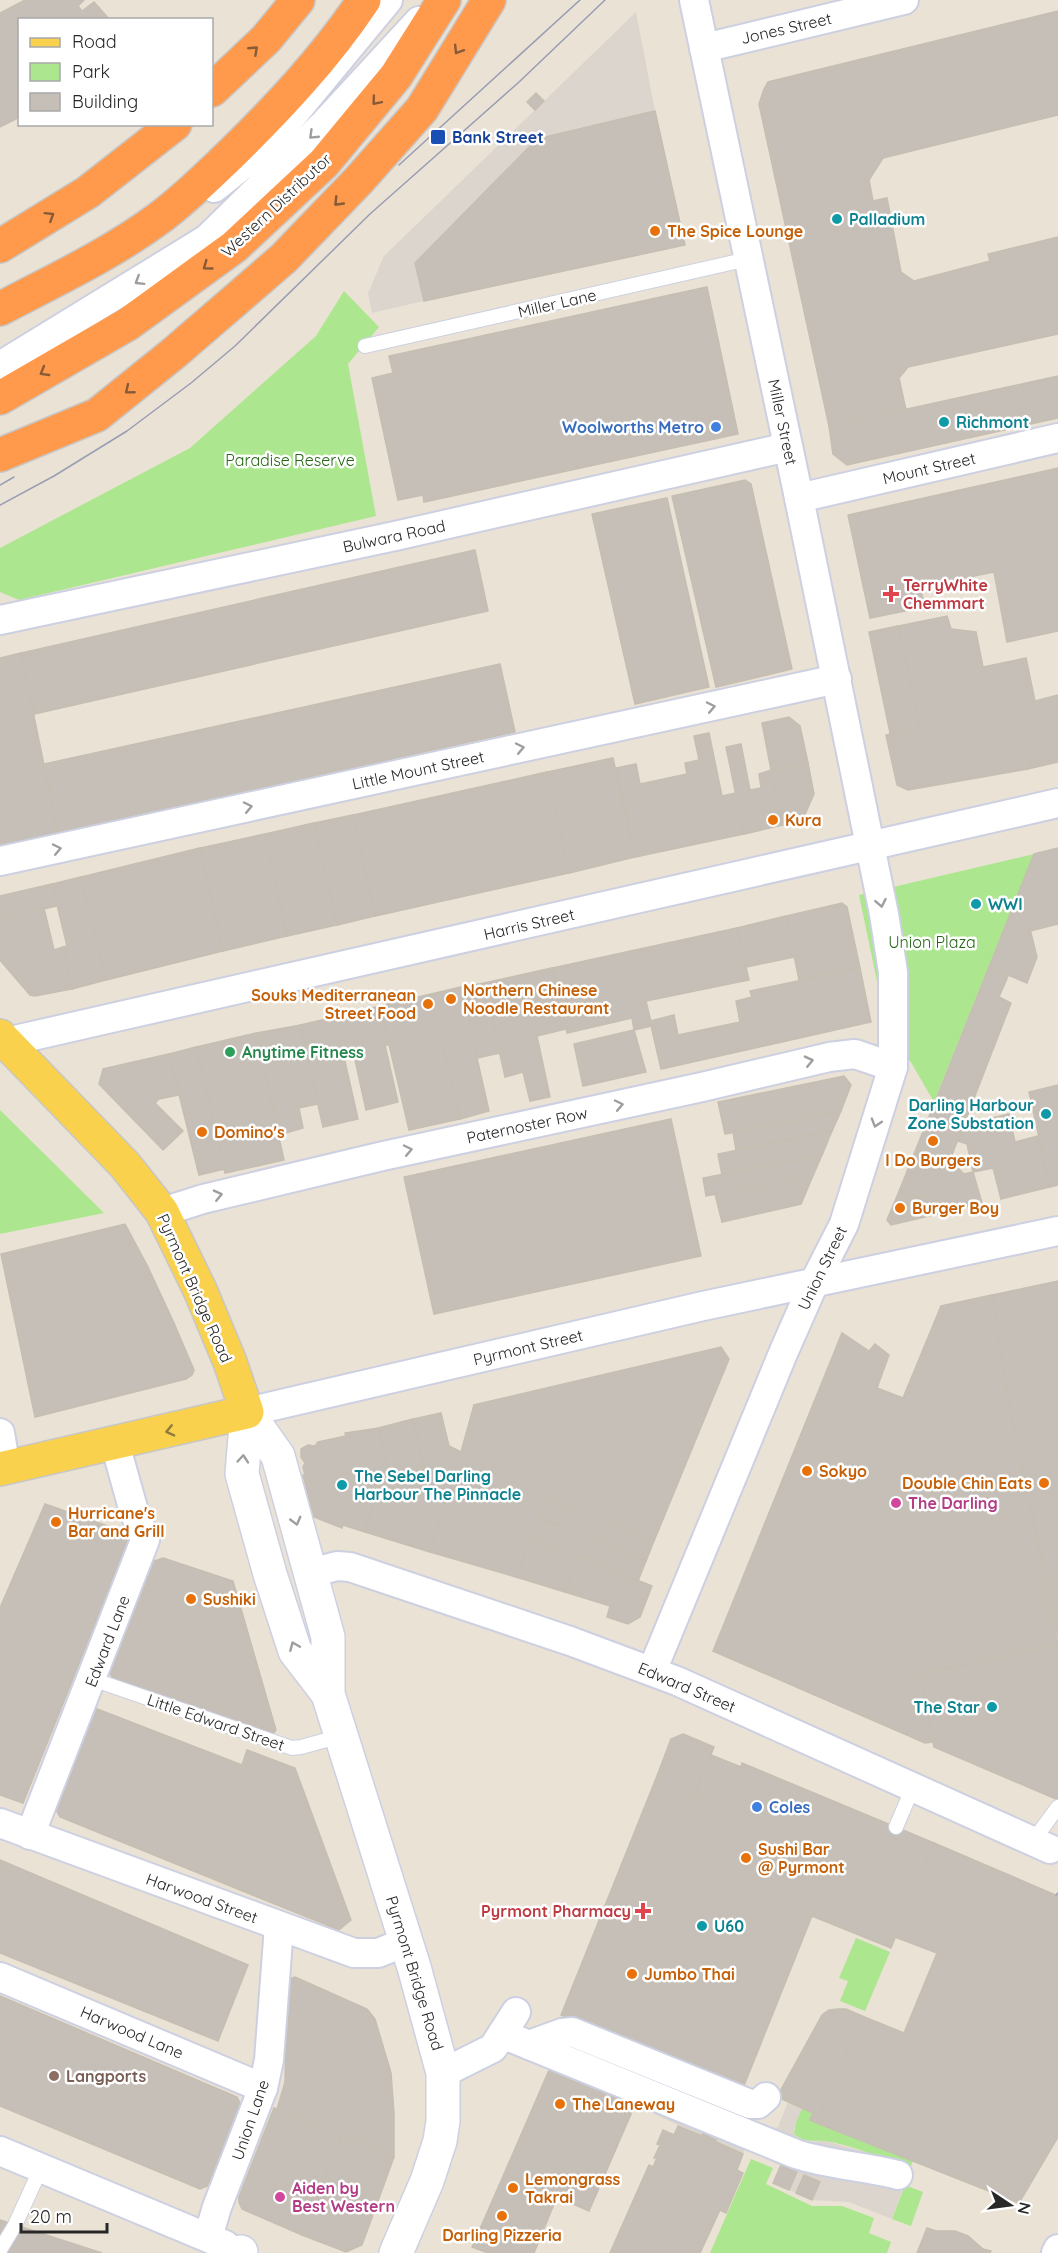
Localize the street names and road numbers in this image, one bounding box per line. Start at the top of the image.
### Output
street label: Jones Street [739,8,833,48]
street label: Western Distributor [217,149,335,261]
street label: Miller Lane [516,284,598,322]
street label: Miller Street [764,377,802,467]
street label: Mount Street [881,448,977,488]
street label: Bulwara Road [341,515,447,557]
street label: Little Mount Street [350,746,486,794]
street label: Harris Street [482,904,576,944]
street label: Paternoster Row [465,1102,589,1148]
street label: Pyrmont Bridge Road [153,1211,237,1365]
street label: Union Street [793,1223,851,1313]
street label: Pyrmont Street [471,1325,585,1369]
street label: Edward Lane [80,1592,134,1690]
street label: Edward Street [635,1657,739,1717]
street label: Little Edward Street [145,1689,287,1755]
street label: Harwood Street [143,1869,261,1927]
street label: Pyrmont Bridge Road [382,1893,448,2053]
street label: Harwood Lane [77,2001,187,2063]
street label: Union Lane [227,2077,273,2163]

